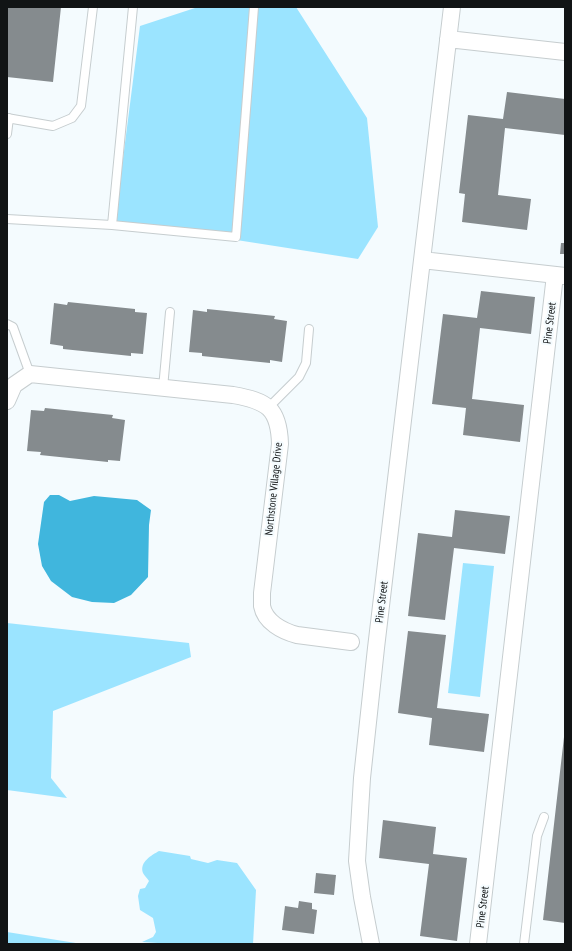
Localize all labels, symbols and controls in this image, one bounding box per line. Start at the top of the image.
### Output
street label: Pine Street [541,301,559,345]
street label: Northstone Village Drive [263,442,285,536]
street label: Pine Street [373,580,391,624]
street label: Pine Street [474,885,492,929]

